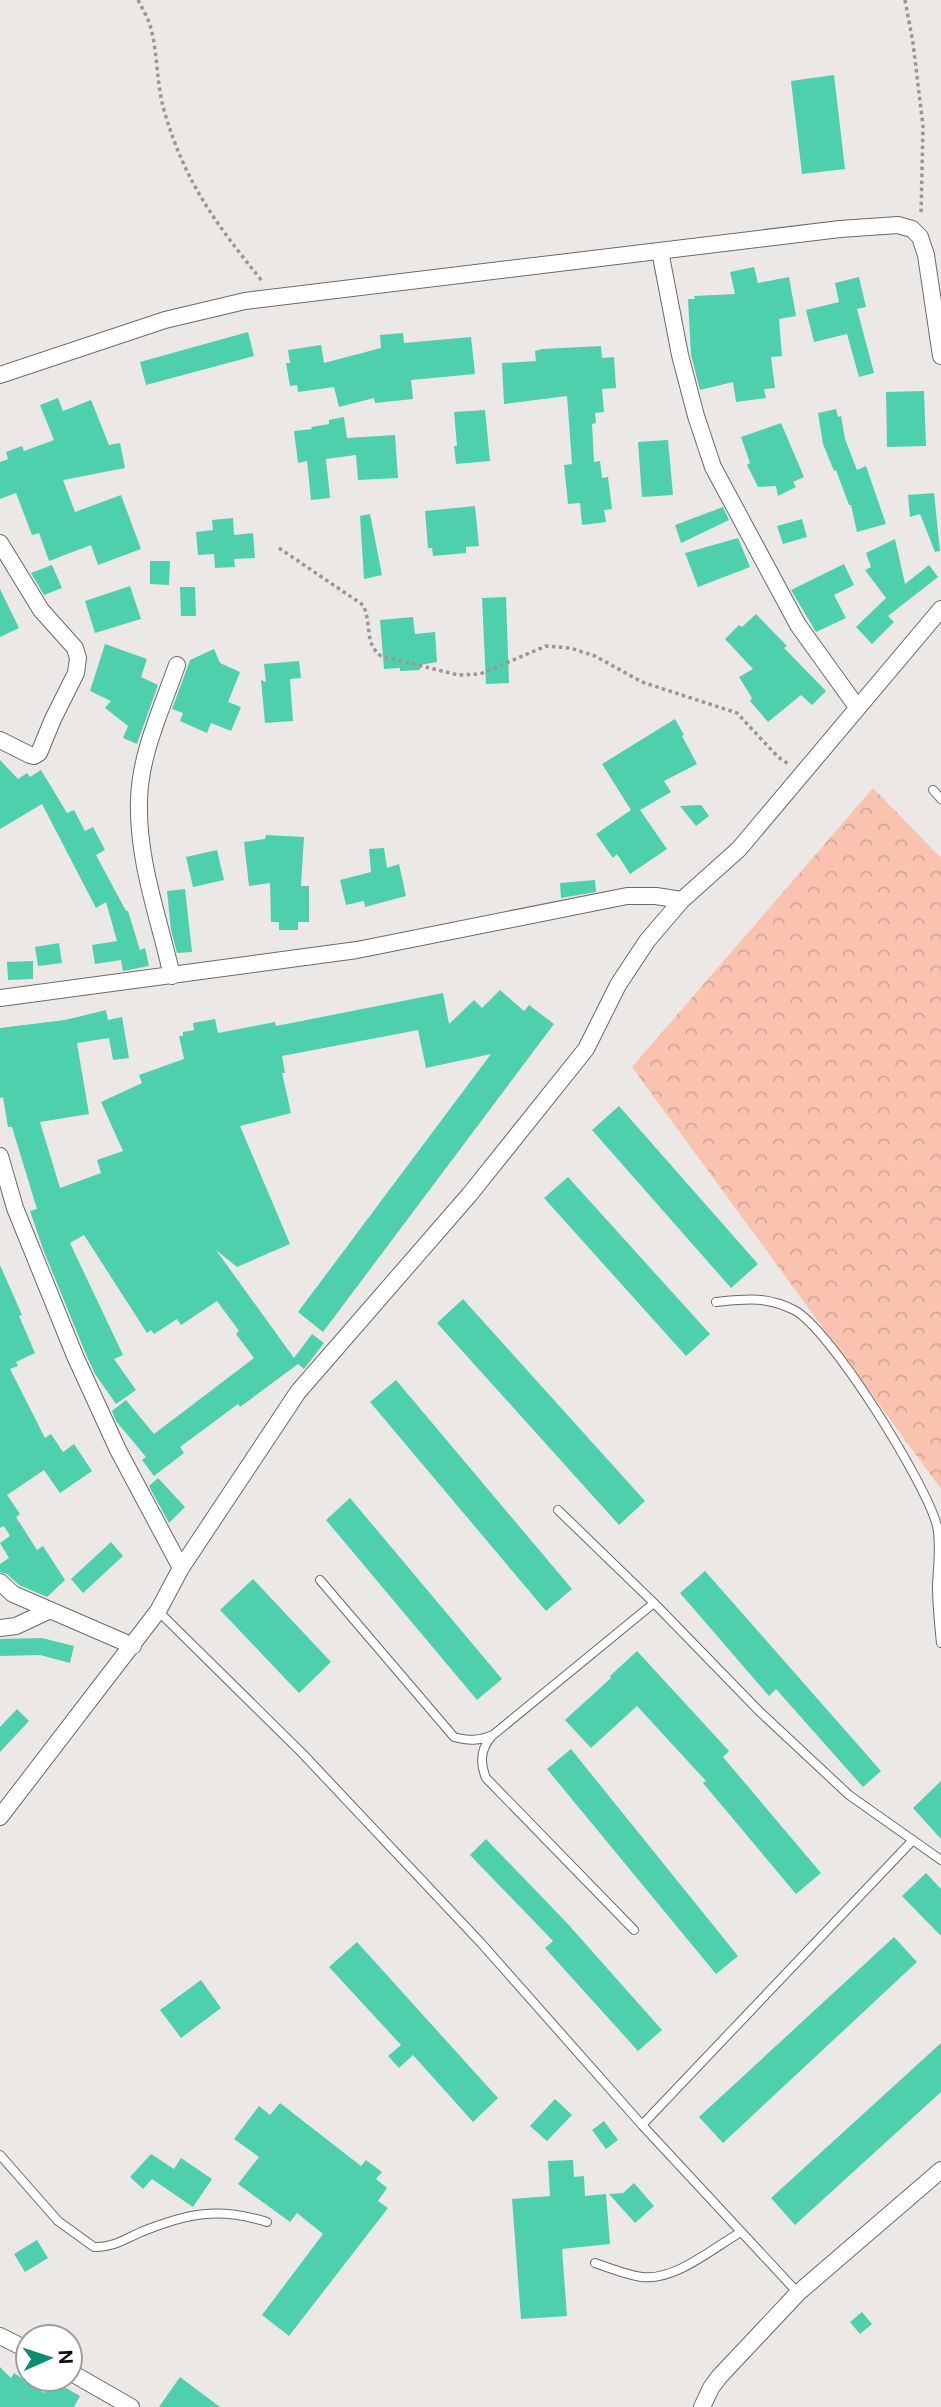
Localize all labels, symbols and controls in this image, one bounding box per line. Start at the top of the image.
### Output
north arrow [14,2323,84,2393]
text: N [55,2349,77,2365]

